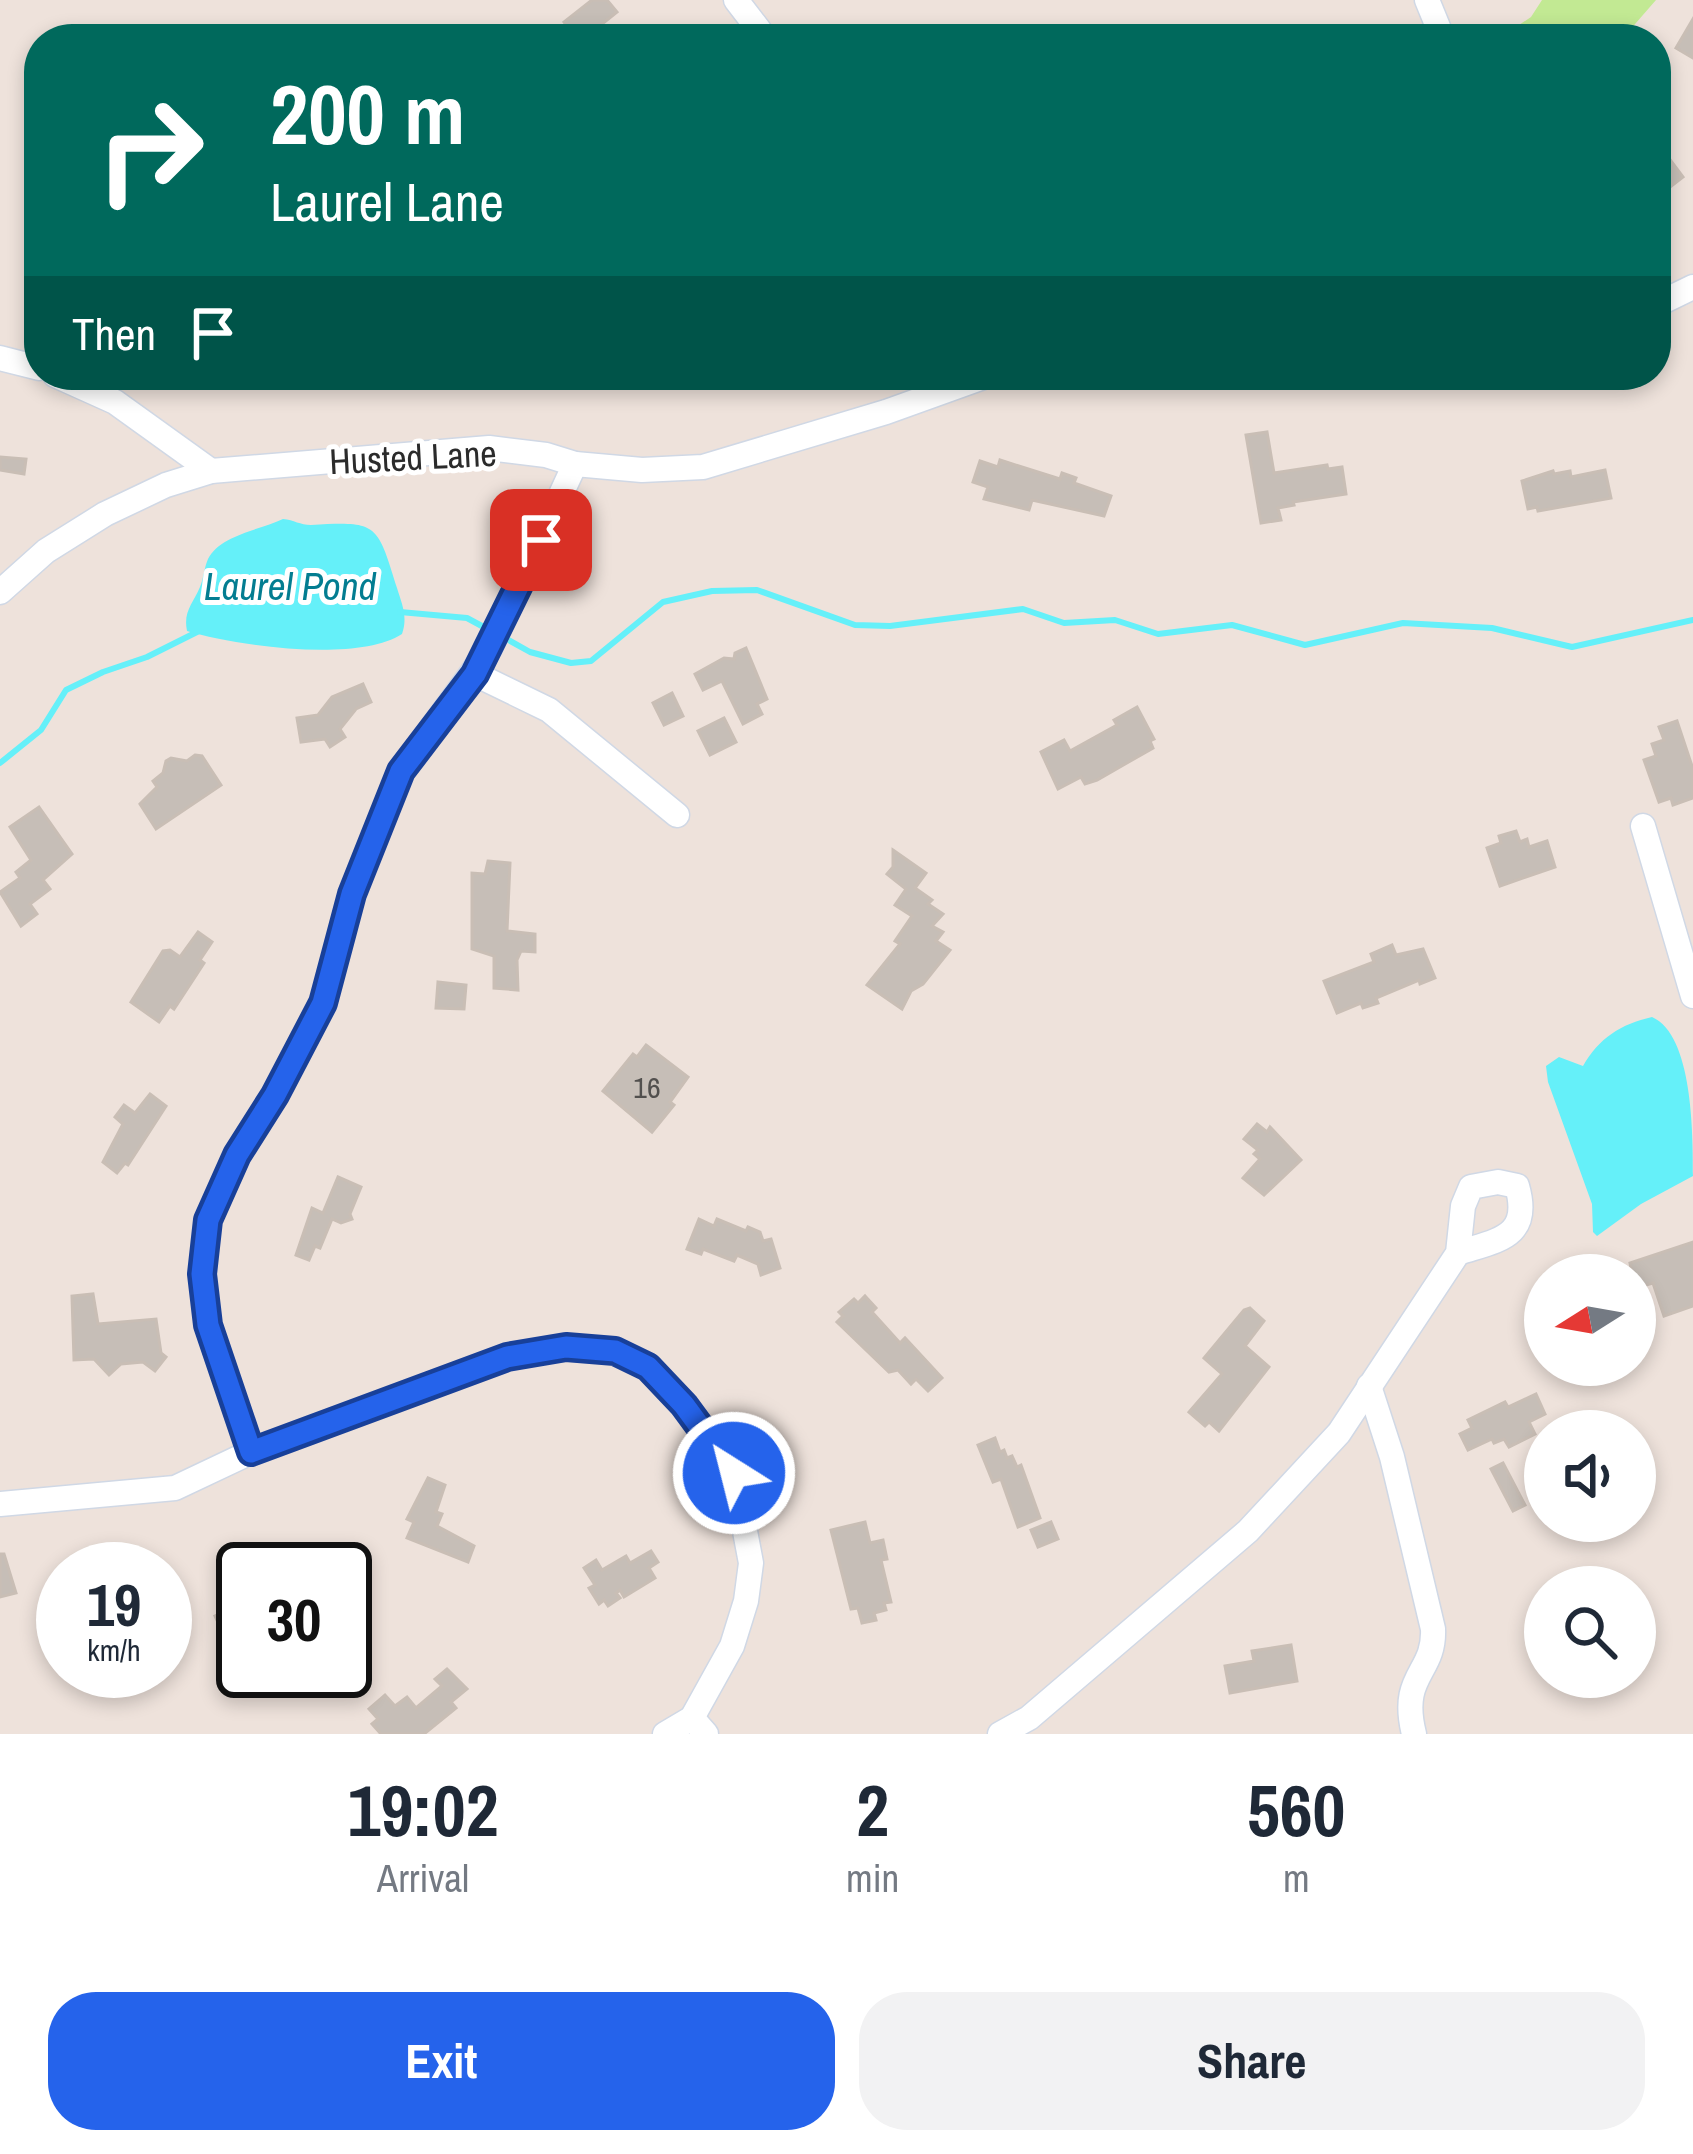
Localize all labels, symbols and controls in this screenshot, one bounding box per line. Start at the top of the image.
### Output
text: 200 m [270,57,465,170]
icon: right [72,72,228,228]
text: Laurel Lane [270,165,504,238]
icon: arrive [180,300,246,366]
text: Then [72,303,156,364]
street label: Husted Lane [328,429,498,485]
pin [490,489,592,591]
icon: arrive [508,507,574,573]
water label: Laurel Pond [204,560,376,612]
house number: 16 [633,1067,661,1107]
north arrow [1524,1254,1656,1386]
map controls [1524,1254,1656,1698]
position arrow [671,1410,797,1536]
button: sound [1524,1410,1656,1542]
speed limit sign: 30 [216,1542,372,1698]
text: 19 [87,1564,141,1645]
button: search [1524,1566,1656,1698]
text: km/h [87,1630,141,1670]
text: 19:02 [348,1761,499,1858]
text: 2 [856,1761,889,1858]
text: 560 [1247,1761,1345,1858]
text: Arrival [377,1852,469,1904]
text: min [846,1852,899,1904]
text: m [1283,1852,1310,1904]
button: Exit [48,1992,835,2130]
button: Share [859,1992,1645,2130]

